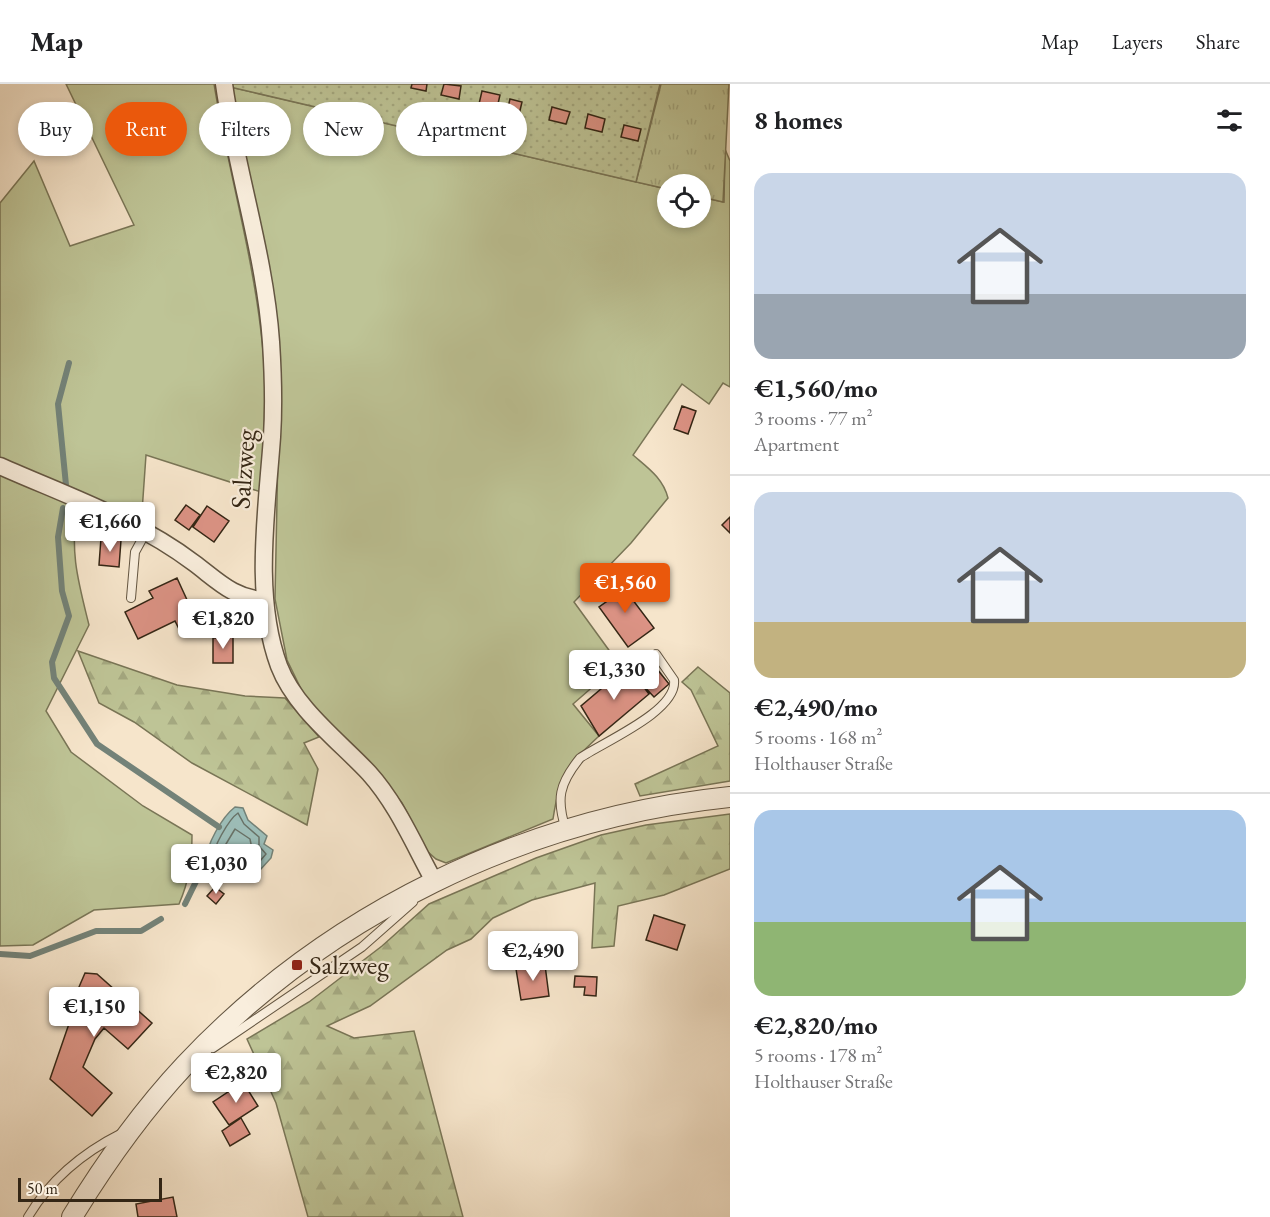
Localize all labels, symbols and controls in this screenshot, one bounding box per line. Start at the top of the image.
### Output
text: Map [30,23,83,59]
text: Map [1041,28,1079,55]
text: Layers [1112,28,1163,55]
text: Share [1196,28,1240,55]
chip: Buy [18,102,93,156]
chip: Rent [105,102,187,156]
chip: Filters [199,102,291,156]
chip: New [303,102,384,156]
chip: Apartment [396,102,527,156]
text: 8 homes [754,103,843,137]
icon: filters [1213,104,1246,137]
map controls [657,174,711,228]
button: locate [657,174,711,228]
icon: home [946,212,1054,320]
text: €1,560/mo [754,371,878,405]
text: 3 rooms · 77 m² [754,405,873,431]
street label: Salzweg [222,428,263,510]
text: Apartment [754,431,839,457]
pin: €1,660 [61,502,159,553]
text: €1,660 [79,508,141,534]
icon: home [946,531,1054,639]
pin: €1,560 [576,563,674,614]
text: €1,560 [594,569,656,595]
pin: €1,820 [174,599,272,650]
text: €1,820 [192,605,254,631]
pin: €1,330 [565,650,663,701]
text: €1,330 [583,656,645,682]
text: €2,490/mo [754,690,878,724]
text: 5 rooms · 168 m² [754,724,882,750]
text: Holthauser Straße [754,750,893,776]
pin: €1,030 [167,844,265,895]
icon: home [946,849,1054,957]
text: €1,030 [185,850,247,876]
pin: €2,490 [484,931,582,982]
text: €2,490 [502,937,564,963]
place label: Salzweg [309,947,389,982]
marker: Salzweg [290,958,304,972]
pin: €1,150 [45,987,143,1038]
text: €1,150 [63,993,125,1019]
text: €2,820/mo [754,1008,878,1042]
text: 5 rooms · 178 m² [754,1042,882,1068]
pin: €2,820 [187,1053,285,1104]
text: €2,820 [205,1059,267,1085]
text: Holthauser Straße [754,1068,893,1094]
scale bar [18,1175,162,1202]
text: 50 m [27,1178,58,1199]

